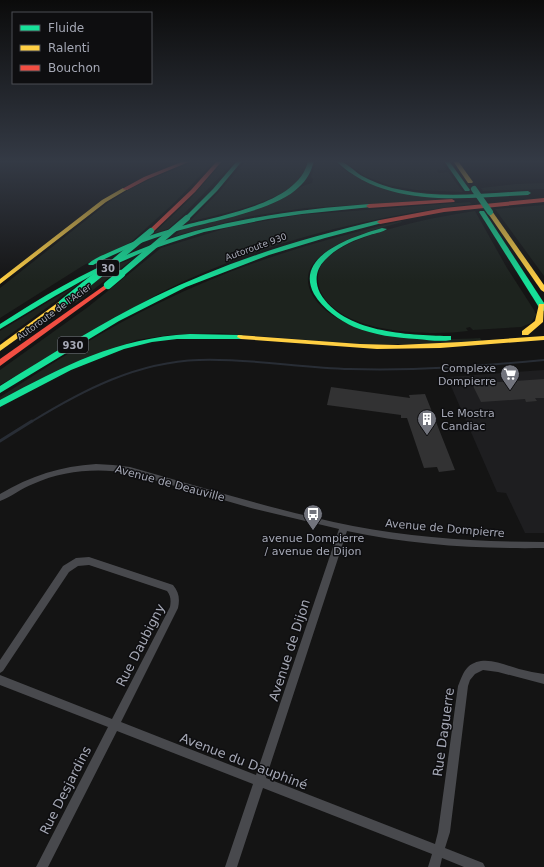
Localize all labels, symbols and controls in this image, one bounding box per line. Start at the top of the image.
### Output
legend [12,12,152,84]
text: Fluide [48,21,84,35]
text: Ralenti [48,41,90,55]
text: Bouchon [48,61,100,75]
street label: Autoroute 930 [224,231,288,263]
road number: 30 [97,260,119,276]
street label: Autoroute de l'Acier [15,282,93,342]
road number: 930 [58,337,88,353]
place label: Complexe Dompierre [438,362,496,388]
supermarket icon: Complexe Dompierre [499,363,521,391]
place label: Le Mostra Candiac [441,407,495,433]
building icon: Le Mostra Candiac [416,408,438,436]
street label: Avenue de Deauville [114,463,226,504]
bus stop icon: avenue Dompierre / avenue de Dijon [302,503,324,531]
street label: Avenue de Dompierre [385,517,505,540]
place label: avenue Dompierre / avenue de Dijon [262,532,364,558]
street label: Avenue de Dijon [266,597,313,703]
street label: Rue Daubigny [113,601,168,689]
street label: Rue Daguerre [430,687,457,777]
street label: Avenue du Dauphiné [178,730,310,793]
street label: Rue Desjardins [37,743,94,837]

